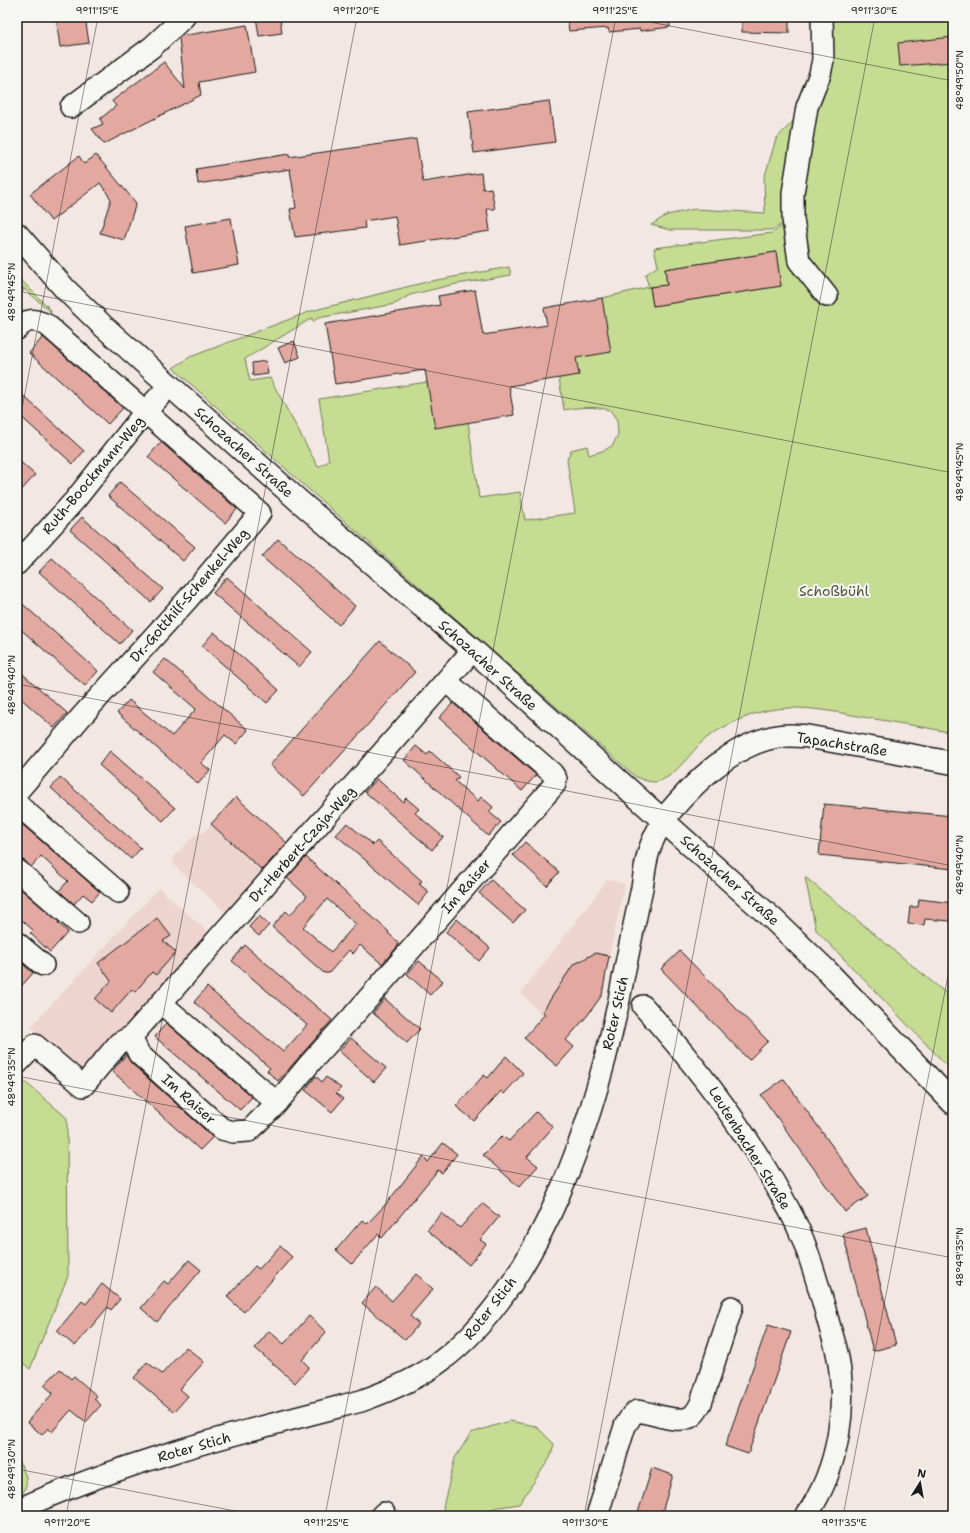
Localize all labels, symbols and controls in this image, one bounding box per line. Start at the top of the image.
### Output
text: 9°11'15"E [75,4,119,17]
text: 9°11'20"E [333,4,379,17]
text: 9°11'25"E [592,4,638,17]
text: 9°11'30"E [851,4,897,17]
text: 48°49'50"N [953,50,966,110]
text: 48°49'45"N [5,263,18,321]
street label: Schozacher Straße [191,403,297,501]
street label: Ruth-Boockmann-Weg [38,412,148,538]
text: 48°49'45"N [953,443,966,501]
street label: Dr.-Gotthilf-Schenkel-Weg [126,524,252,666]
park label: Schoßbühl [799,582,870,600]
street label: Schozacher Straße [435,616,541,714]
text: 48°49'40"N [5,655,18,715]
street label: Tapachstraße [795,728,889,760]
street label: Dr.-Herbert-Czaja-Weg [245,782,359,906]
street label: Schozacher Straße [677,831,783,929]
text: 48°49'40"N [953,835,966,895]
street label: Im Raiser [437,855,495,917]
street label: Roter Stich [598,974,632,1052]
text: 48°49'35"N [5,1047,18,1107]
street label: Im Raiser [158,1070,220,1128]
street label: Leutenbacher Straße [705,1083,795,1213]
text: 48°49'35"N [953,1227,966,1287]
street label: Roter Stich [460,1273,520,1343]
street label: Roter Stich [155,1428,233,1466]
text: 48°49'30"N [5,1439,18,1499]
north arrow [900,1463,940,1503]
text: N [916,1465,928,1482]
text: 9°11'20"E [44,1516,90,1529]
text: 9°11'25"E [303,1516,349,1529]
text: 9°11'30"E [562,1516,608,1529]
text: 9°11'35"E [821,1516,867,1529]

